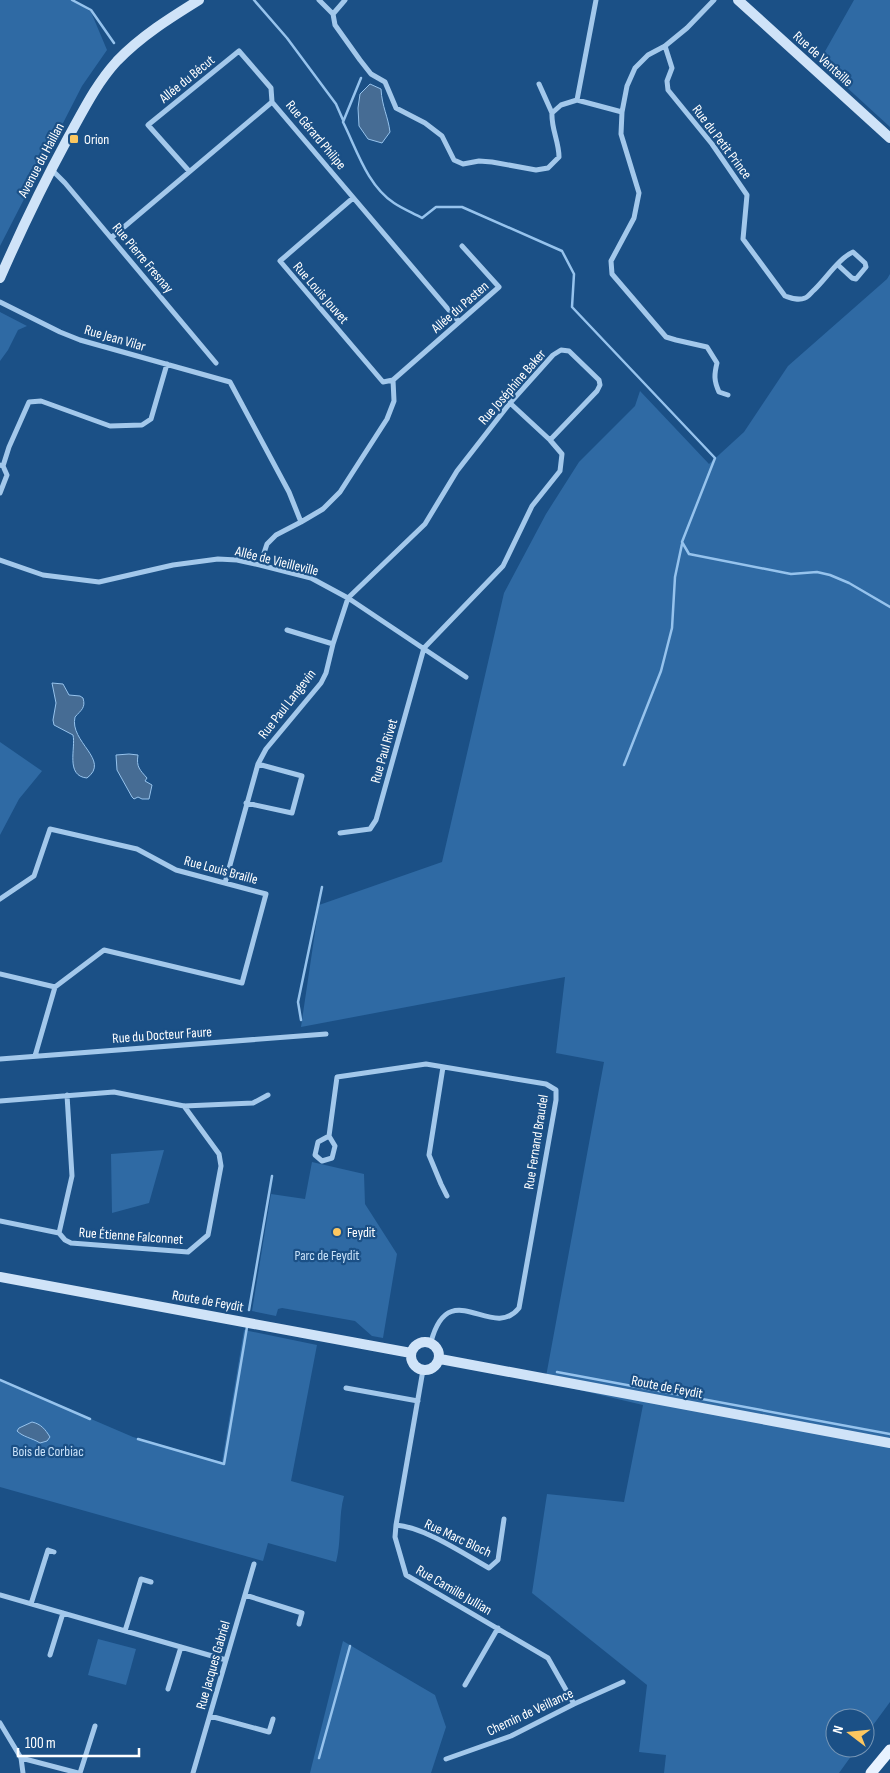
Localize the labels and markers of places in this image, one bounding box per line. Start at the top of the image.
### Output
place label: Orion [84,131,109,148]
marker: Orion [68,133,80,145]
place label: Feydit [347,1224,376,1241]
marker: Feydit [331,1226,343,1238]

